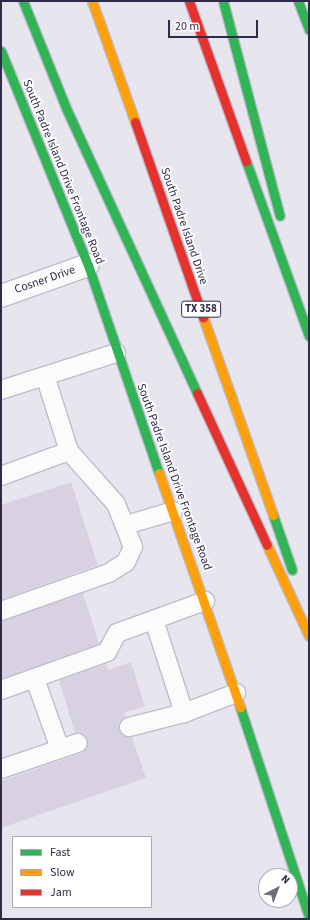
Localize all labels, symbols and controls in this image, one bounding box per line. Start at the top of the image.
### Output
scale bar [170,12,260,38]
text: 20 m [175,18,199,35]
street label: South Padre Island Drive Frontage Road [19,78,107,266]
street label: South Padre Island Drive [157,166,211,286]
street label: Cosner Drive [13,263,77,297]
road number: TX 358 [181,300,221,318]
street label: South Padre Island Drive Frontage Road [133,382,215,572]
legend [12,836,152,908]
text: Fast [50,844,70,861]
text: Slow [50,864,75,881]
north arrow [258,868,298,908]
text: N [278,871,293,887]
text: Jam [50,884,72,901]

